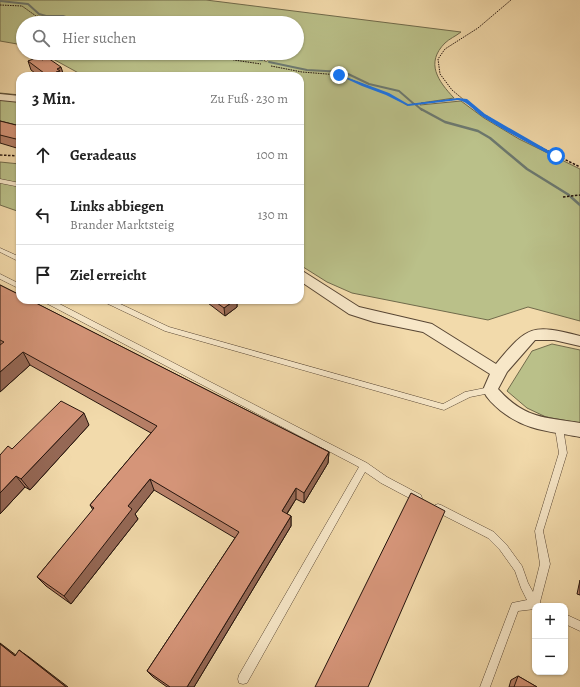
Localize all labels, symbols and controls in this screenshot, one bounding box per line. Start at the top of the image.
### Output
search box [16,16,304,60]
icon: search [30,27,52,49]
text: Hier suchen [62,28,136,48]
route end [330,66,348,84]
text: 3 Min. [32,87,76,110]
text: Zu Fuß · 230 m [210,90,288,107]
icon: ahead [32,144,54,166]
text: Geradeaus [70,145,136,165]
text: 100 m [256,146,288,163]
route start [547,147,565,165]
text: Links abbiegen [70,196,164,216]
icon: left [32,204,54,226]
text: 130 m [258,206,288,223]
text: Brander Marktsteig [70,216,174,233]
icon: arrive [32,264,54,286]
text: Ziel erreicht [70,265,146,285]
map controls [532,603,568,675]
button: + [532,603,568,639]
button: − [532,639,568,675]

